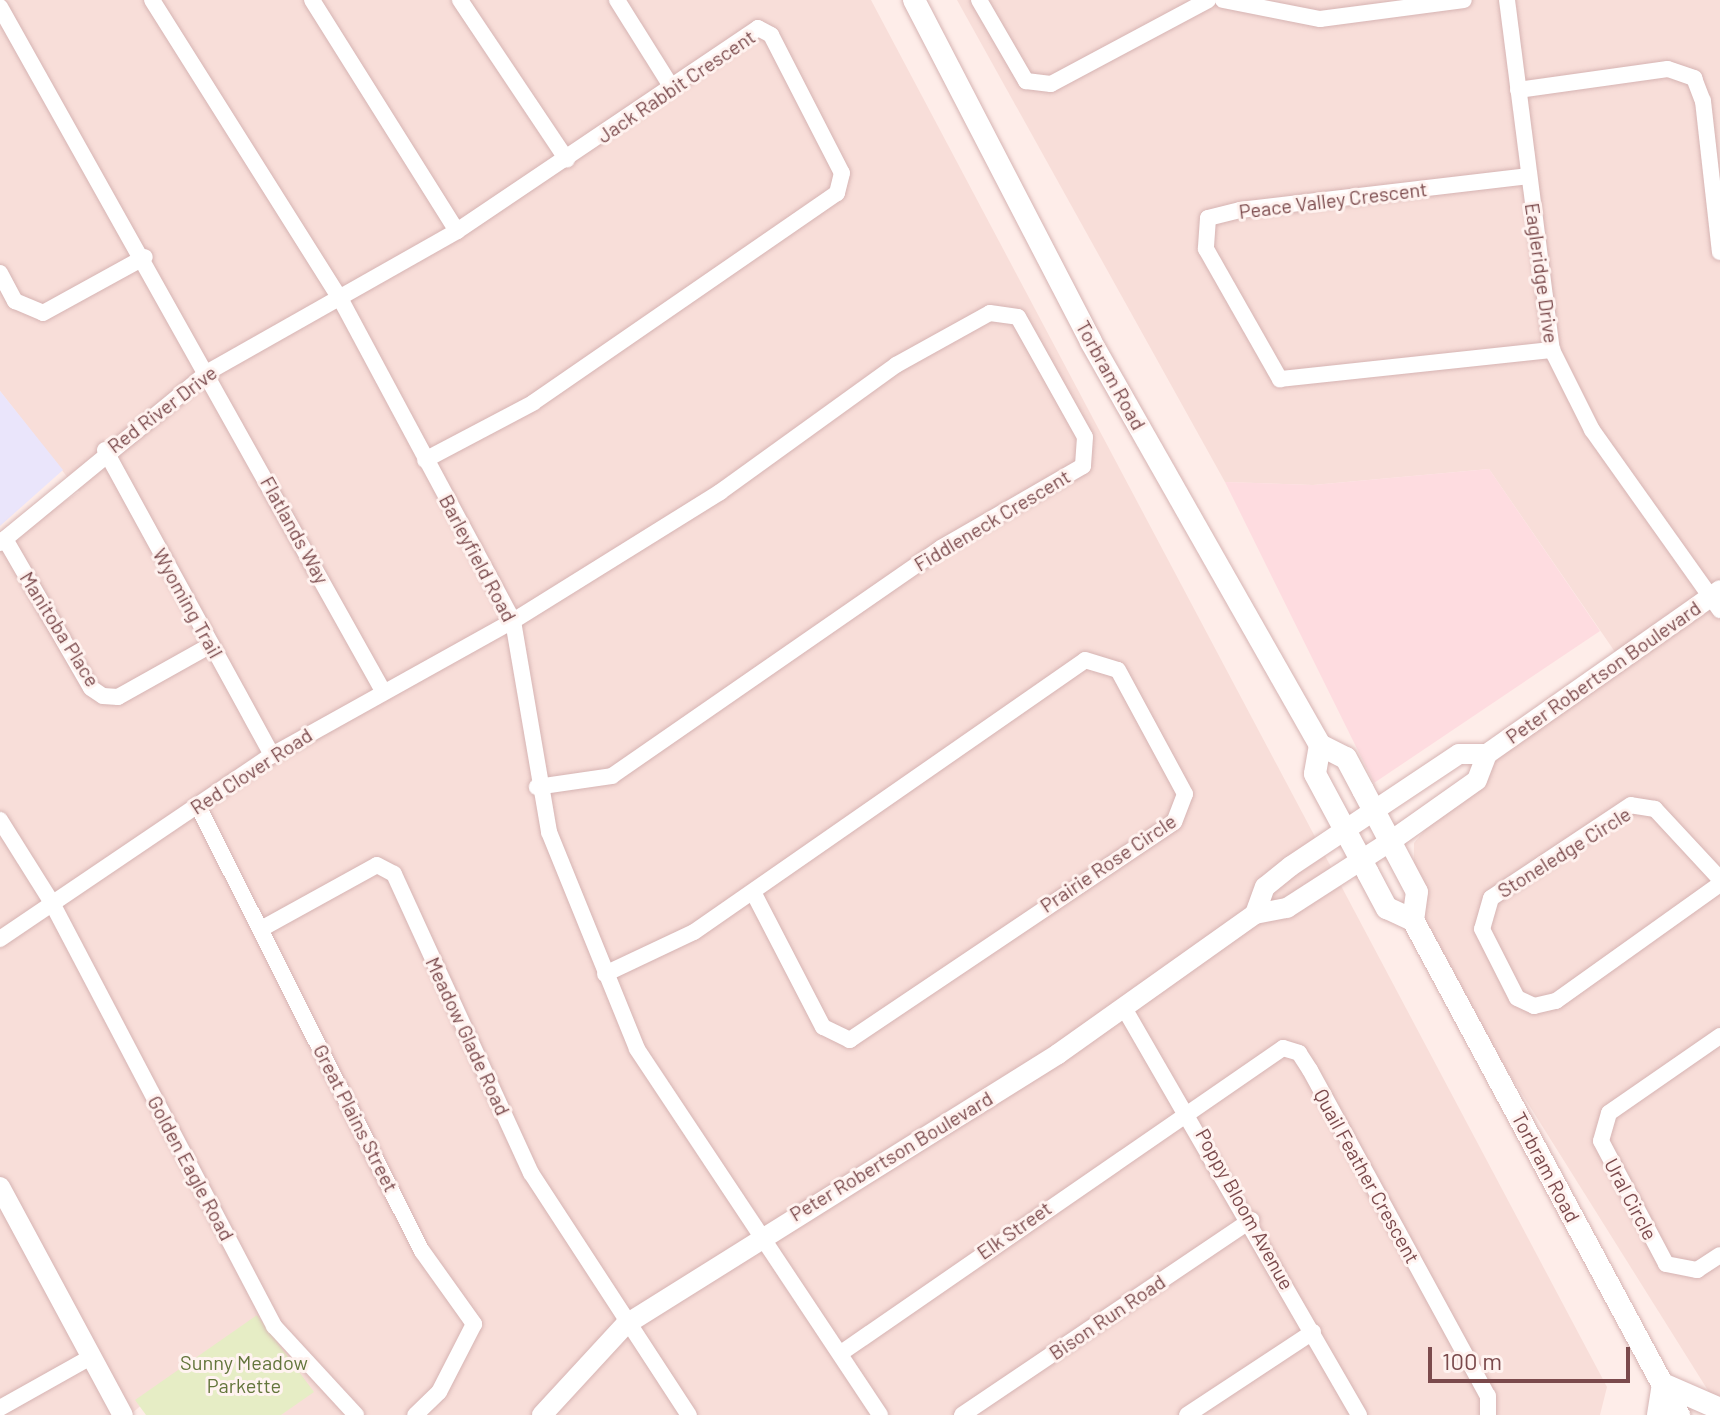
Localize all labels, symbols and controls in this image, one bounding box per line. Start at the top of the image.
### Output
street label: Jack Rabbit Crescent [592,24,760,148]
street label: Peace Valley Crescent [1237,177,1429,223]
street label: Eagleridge Drive [1520,201,1564,345]
street label: Torbram Road [1071,316,1151,434]
street label: Red River Drive [103,360,221,458]
street label: Fiddleneck Crescent [910,464,1074,576]
street label: Flatlands Way [256,472,334,588]
street label: Barleyfield Road [434,490,522,626]
street label: Wyoming Trail [148,544,228,662]
street label: Manitoba Place [15,567,105,691]
street label: Peter Robertson Boulevard [1501,596,1705,748]
street label: Red Clover Road [186,723,316,819]
street label: Stoneledge Circle [1493,801,1635,903]
street label: Prairie Rose Circle [1035,809,1181,917]
street label: Meadow Glade Road [421,953,515,1119]
street label: Great Plains Street [308,1040,404,1196]
street label: Quail Feather Crescent [1309,1085,1425,1267]
street label: Peter Robertson Boulevard [785,1086,997,1226]
street label: Golden Eagle Road [143,1091,239,1245]
street label: Torbram Road [1507,1108,1585,1226]
street label: Poppy Bloom Avenue [1191,1124,1299,1294]
street label: Ural Circle [1599,1154,1663,1244]
street label: Elk Street [972,1196,1056,1264]
street label: Bison Run Road [1044,1269,1170,1365]
scale bar [1432,1331,1634,1381]
text: 100 m [1442,1346,1502,1375]
park label: Sunny Meadow Parkette [180,1350,308,1397]

